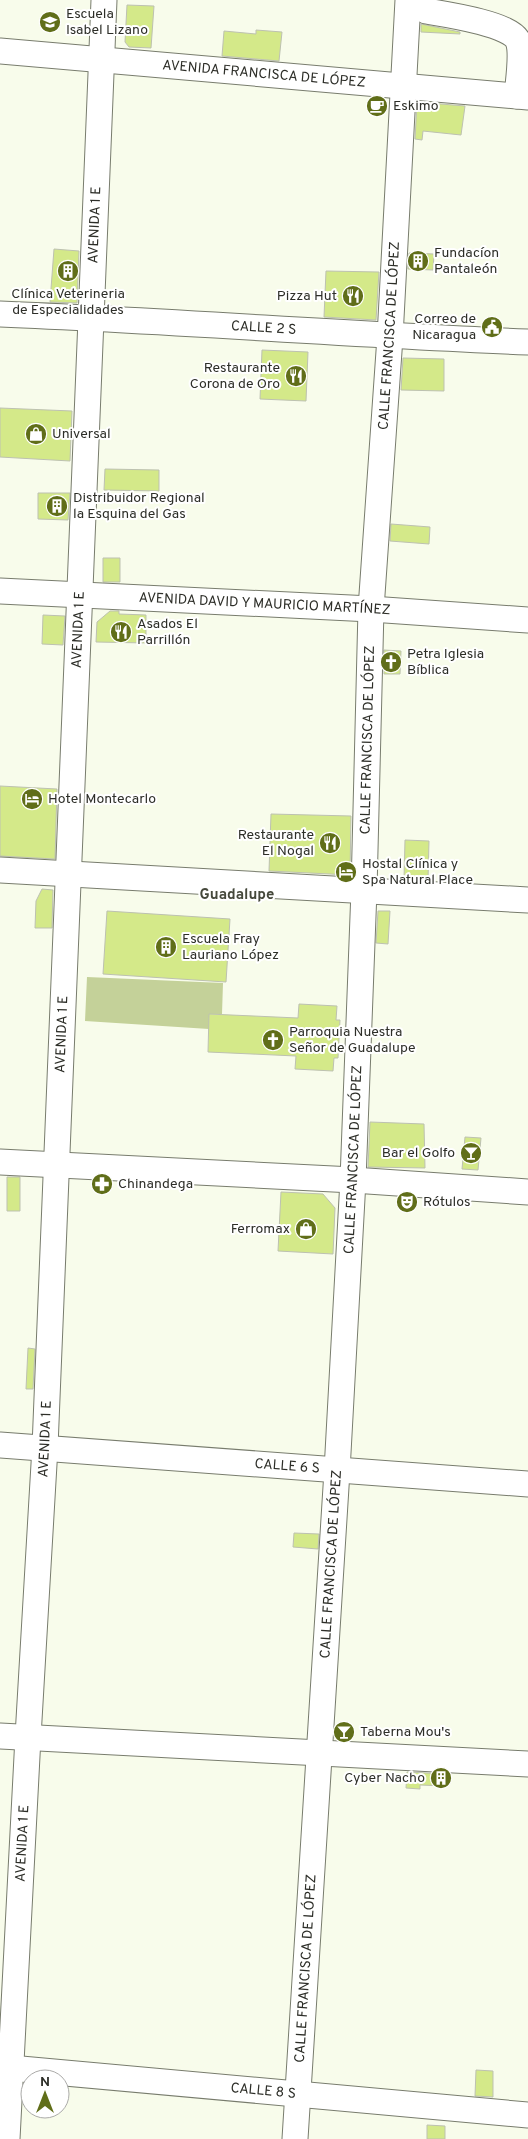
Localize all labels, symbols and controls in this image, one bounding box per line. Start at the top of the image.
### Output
place label: Escuela Isabel Lizano [66,6,148,39]
school or university icon: Escuela Isabel Lizano [38,10,62,34]
street label: AVENIDA FRANCISCA DE LÓPEZ [162,57,366,91]
cafe icon: Eskimo [365,94,389,118]
place label: Eskimo [393,98,439,115]
street label: AVENIDA 1 E [85,186,105,264]
street label: CALLE FRANCISCA DE LÓPEZ [375,241,404,431]
place label: Fundacíon Pantaleón [434,245,499,278]
building icon: Fundacíon Pantaleón [406,249,430,273]
building icon: Clínica Veterineria de Especialidades [56,259,80,283]
restaurant icon: Pizza Hut [341,284,365,308]
place label: Clínica Veterineria de Especialidades [11,286,125,319]
place label: Pizza Hut [277,288,337,305]
place label: Correo de Nicaragua [412,311,476,344]
public building icon: Correo de Nicaragua [480,315,504,339]
street label: CALLE 2 S [230,318,297,338]
place label: Restaurante Corona de Oro [190,360,280,393]
restaurant icon: Restaurante Corona de Oro [284,364,308,388]
shop icon: Universal [24,422,48,446]
place label: Universal [52,426,111,443]
place label: Distribuidor Regional la Esquina del Gas [73,490,205,523]
building icon: Distribuidor Regional la Esquina del Gas [45,494,69,518]
street label: AVENIDA DAVID Y MAURICIO MARTÍNEZ [138,589,391,619]
street label: AVENIDA 1 E [68,591,88,669]
place label: Asados El Parrillón [137,616,198,649]
restaurant icon: Asados El Parrillón [109,620,133,644]
street label: CALLE FRANCISCA DE LÓPEZ [357,645,379,835]
place label: Petra Iglesia Bíblica [407,646,484,679]
church icon: Petra Iglesia Bíblica [379,650,403,674]
hotel icon: Hotel Montecarlo [20,787,44,811]
place label: Hotel Montecarlo [48,791,156,808]
place label: Restaurante El Nogal [238,827,314,860]
restaurant icon: Restaurante El Nogal [318,831,342,855]
place label: Hostal Clínica y Spa Natural Place [362,856,473,889]
hotel icon: Hostal Clínica y Spa Natural Place [334,860,358,884]
district label: Guadalupe [200,886,274,905]
place label: Escuela Fray Lauriano López [182,931,279,964]
building icon: Escuela Fray Lauriano López [154,935,178,959]
street label: AVENIDA 1 E [52,995,72,1073]
place label: Parroquia Nuestra Señor de Guadalupe [289,1024,416,1057]
church icon: Parroquia Nuestra Señor de Guadalupe [261,1028,285,1052]
street label: CALLE FRANCISCA DE LÓPEZ [340,1065,366,1255]
bar icon: Bar el Golfo [459,1141,483,1165]
place label: Bar el Golfo [382,1145,455,1162]
pharmacy icon: Chinandega [90,1172,114,1196]
place label: Chinandega [118,1176,193,1193]
theatre icon: Rótulos [395,1190,419,1214]
place label: Rótulos [423,1194,471,1211]
shop icon: Ferromax [294,1217,318,1241]
place label: Ferromax [231,1221,290,1238]
street label: AVENIDA 1 E [35,1400,55,1478]
street label: CALLE 6 S [254,1455,320,1477]
street label: CALLE FRANCISCA DE LÓPEZ [317,1469,346,1659]
bar icon: Taberna Mou's [332,1720,356,1744]
place label: Taberna Mou's [360,1724,451,1741]
building icon: Cyber Nacho [429,1766,453,1790]
place label: Cyber Nacho [344,1770,425,1787]
street label: AVENIDA 1 E [12,1804,33,1882]
street label: CALLE FRANCISCA DE LÓPEZ [291,1873,320,2063]
north arrow [20,2069,70,2119]
text: N [40,2074,50,2091]
street label: CALLE 8 S [230,2080,297,2102]

